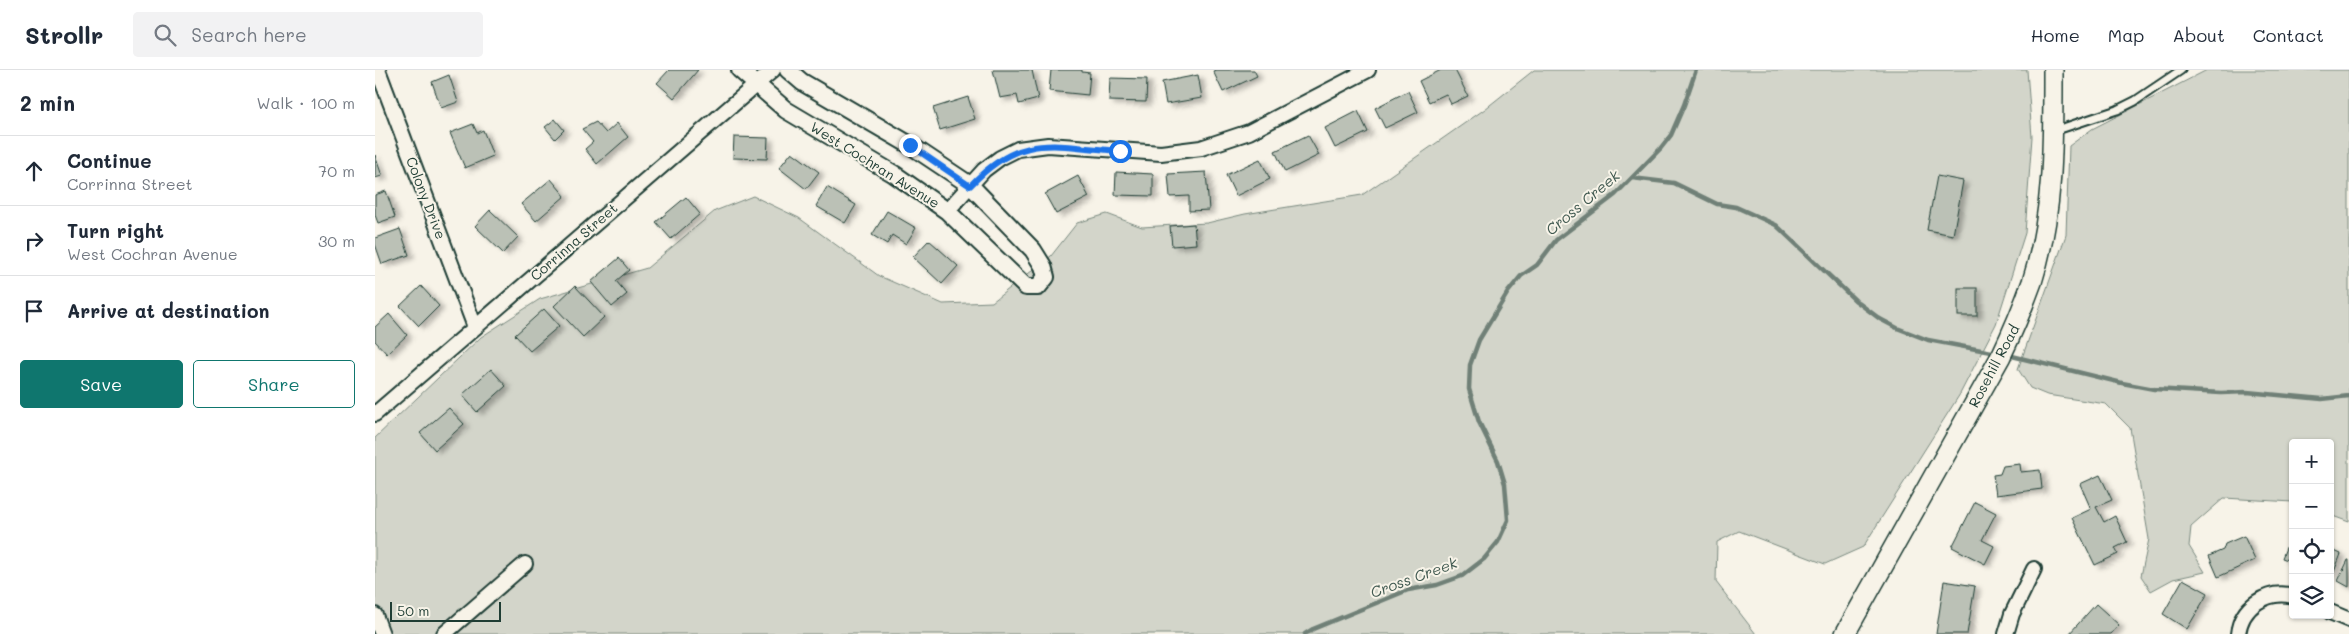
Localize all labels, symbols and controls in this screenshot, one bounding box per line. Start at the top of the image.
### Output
search box [133,12,483,57]
text: Strollr [25,19,103,50]
icon: search [151,21,179,49]
text: Search here [191,22,307,47]
text: Home [2031,23,2080,47]
text: Map [2108,23,2144,47]
text: About [2172,23,2225,47]
text: Contact [2253,23,2324,47]
text: 2 min [20,89,75,116]
text: Walk · 100 m [256,92,355,113]
street label: West Cochran Avenue [807,117,944,212]
route end [899,134,922,157]
route start [1109,140,1132,163]
text: Continue [67,148,152,173]
street label: Colony Drive [402,154,451,242]
icon: ahead [20,157,48,185]
text: 70 m [318,160,355,181]
water label: Cross Creek [1541,165,1625,239]
text: Corrinna Street [67,173,193,194]
street label: Corrinna Street [526,198,621,285]
text: Turn right [67,218,164,243]
icon: right [20,227,48,255]
text: 30 m [318,230,355,251]
text: West Cochran Avenue [67,243,238,264]
icon: arrive [20,297,48,325]
text: Arrive at destination [67,298,270,323]
street label: Rosehill Road [1964,321,2023,411]
button: Save [20,360,183,408]
button: Share [193,360,355,408]
map controls [2289,439,2334,619]
button: + [2289,439,2334,484]
button: − [2289,484,2334,529]
button: locate [2289,529,2334,574]
water label: Cross Creek [1367,552,1461,602]
button: layers [2289,574,2334,619]
scale bar [390,599,501,622]
text: 50 m [397,601,429,620]

